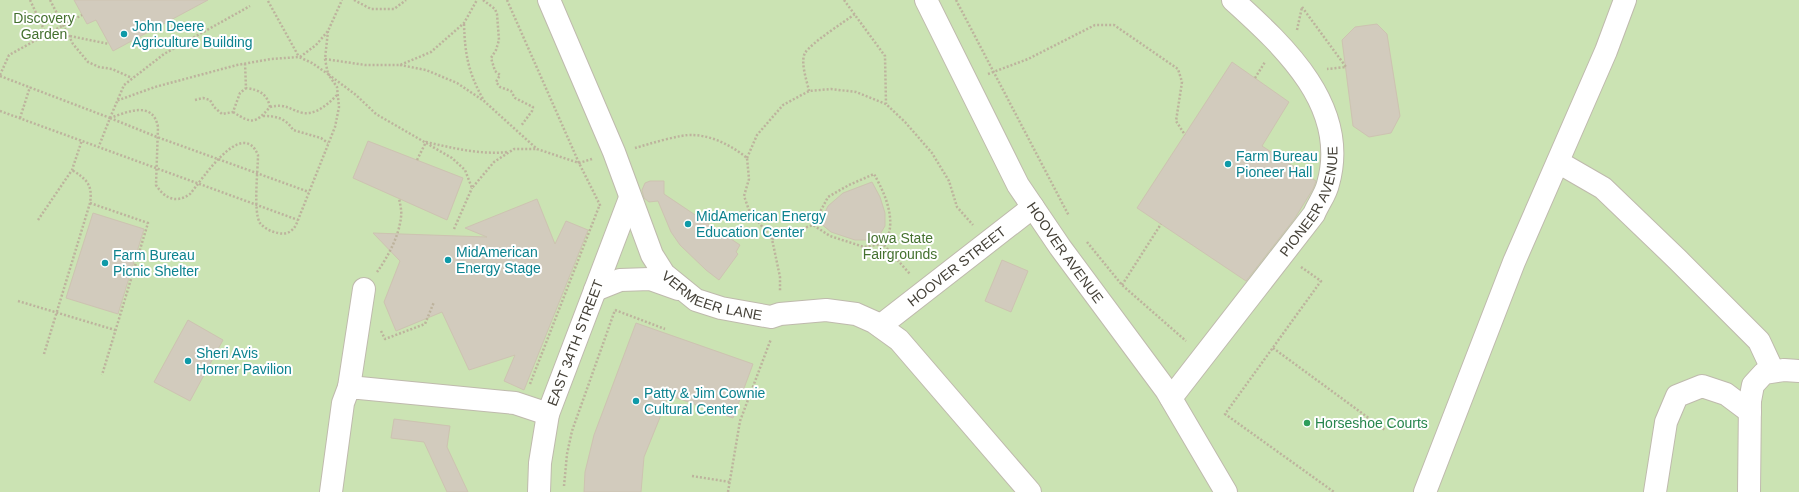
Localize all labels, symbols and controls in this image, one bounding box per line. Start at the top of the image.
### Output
park label: Discovery Garden [13,10,75,42]
place label: John Deere Agriculture Building [132,18,253,50]
marker: John Deere Agriculture Building [119,29,129,39]
street label: PIONEER AVENUE [1276,146,1340,260]
place label: Farm Bureau Pioneer Hall [1236,148,1318,180]
marker: Farm Bureau Pioneer Hall [1223,159,1233,169]
street label: HOOVER AVENUE [1024,199,1107,306]
place label: MidAmerican Energy Education Center [696,208,826,240]
marker: MidAmerican Energy Education Center [683,219,693,229]
street label: HOOVER STREET [904,223,1009,310]
park label: Iowa State Fairgrounds [863,230,937,262]
place label: MidAmerican Energy Stage [456,244,541,276]
place label: Farm Bureau Picnic Shelter [113,247,199,279]
marker: MidAmerican Energy Stage [443,255,453,265]
marker: Farm Bureau Picnic Shelter [100,258,110,268]
street label: VERMEER LANE [659,267,764,323]
street label: EAST 34TH STREET [544,277,606,408]
place label: Sheri Avis Horner Pavilion [196,345,292,377]
marker: Sheri Avis Horner Pavilion [183,356,193,366]
place label: Patty & Jim Cownie Cultural Center [644,385,766,417]
marker: Patty & Jim Cownie Cultural Center [631,396,641,406]
place label: Horseshoe Courts [1315,415,1428,431]
marker: Horseshoe Courts [1302,418,1312,428]

